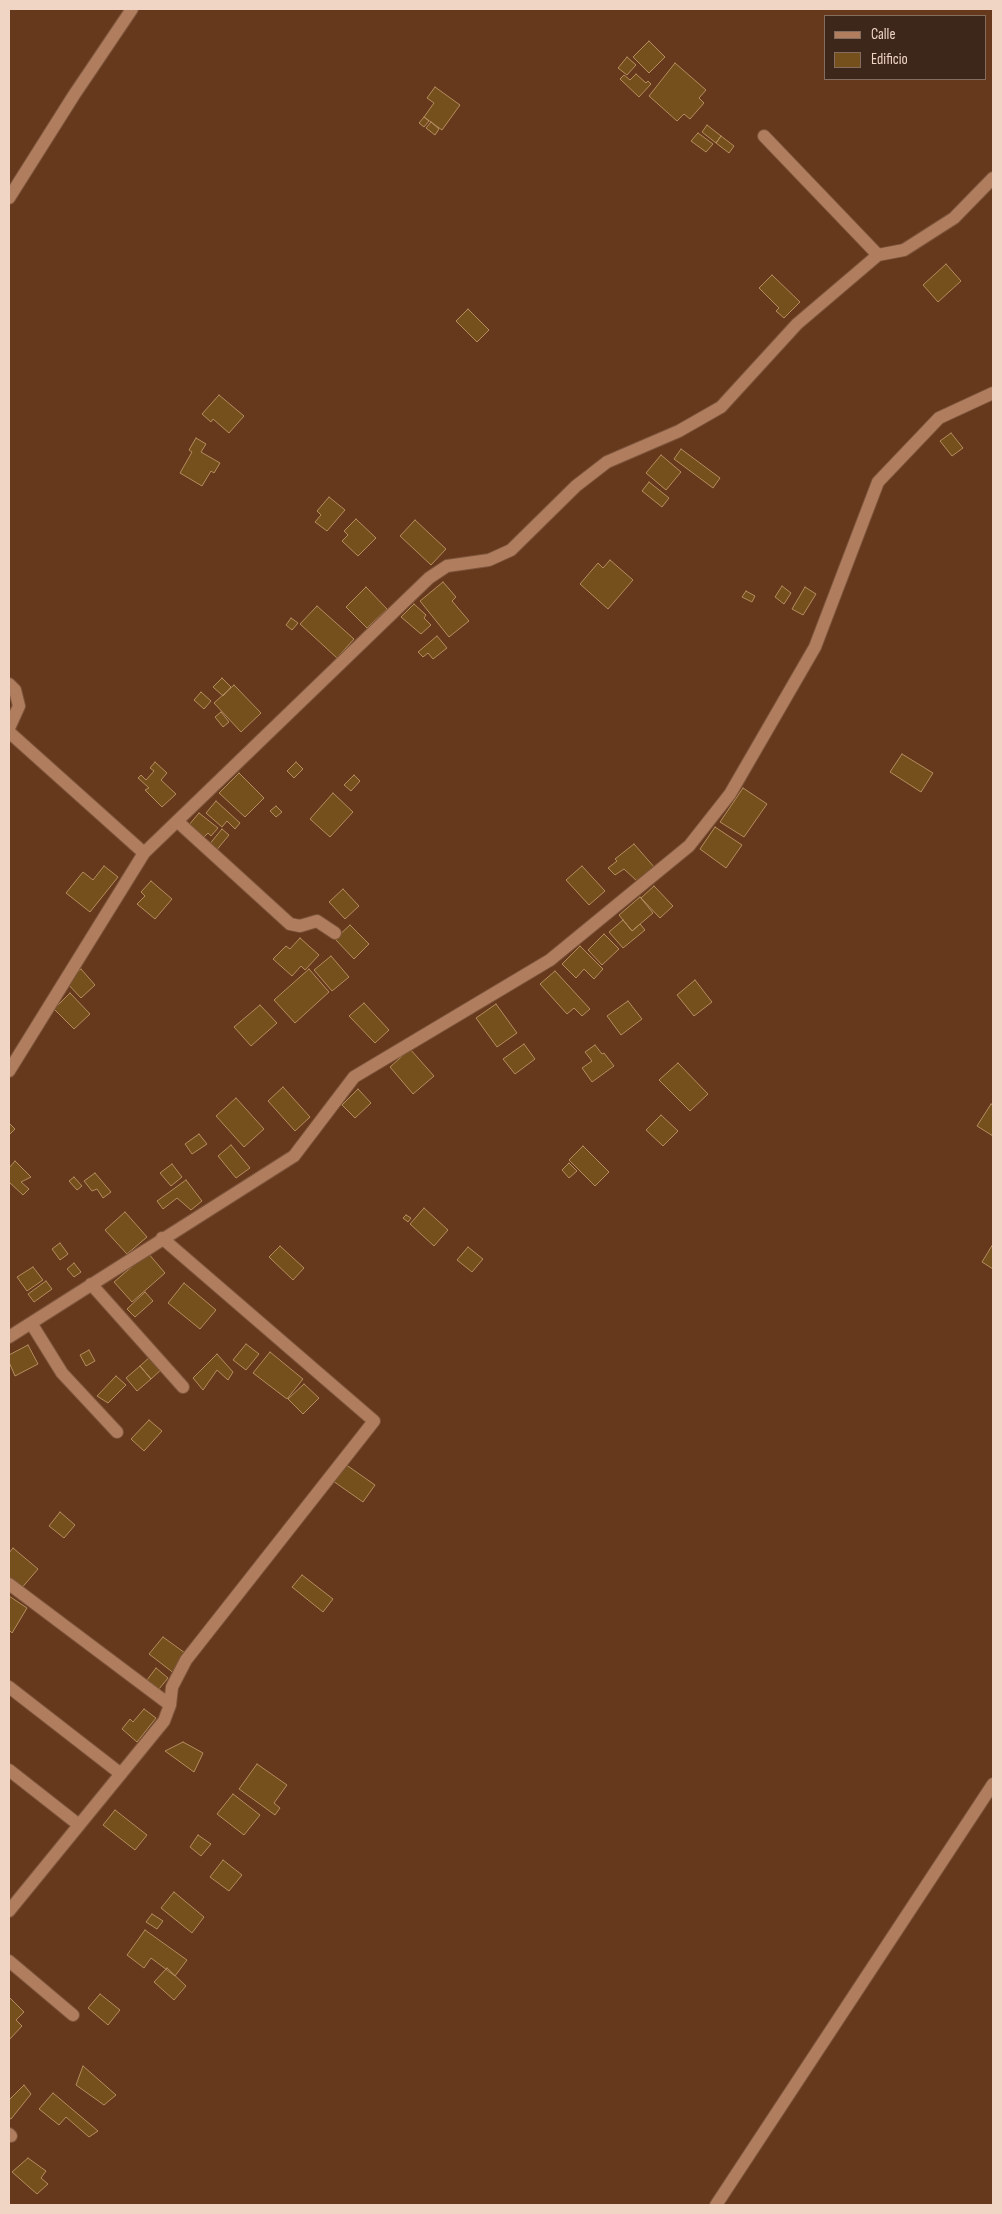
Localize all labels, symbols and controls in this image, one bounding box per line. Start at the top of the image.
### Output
legend [824,15,987,80]
text: Calle [871,25,895,44]
text: Edificio [871,50,908,69]

